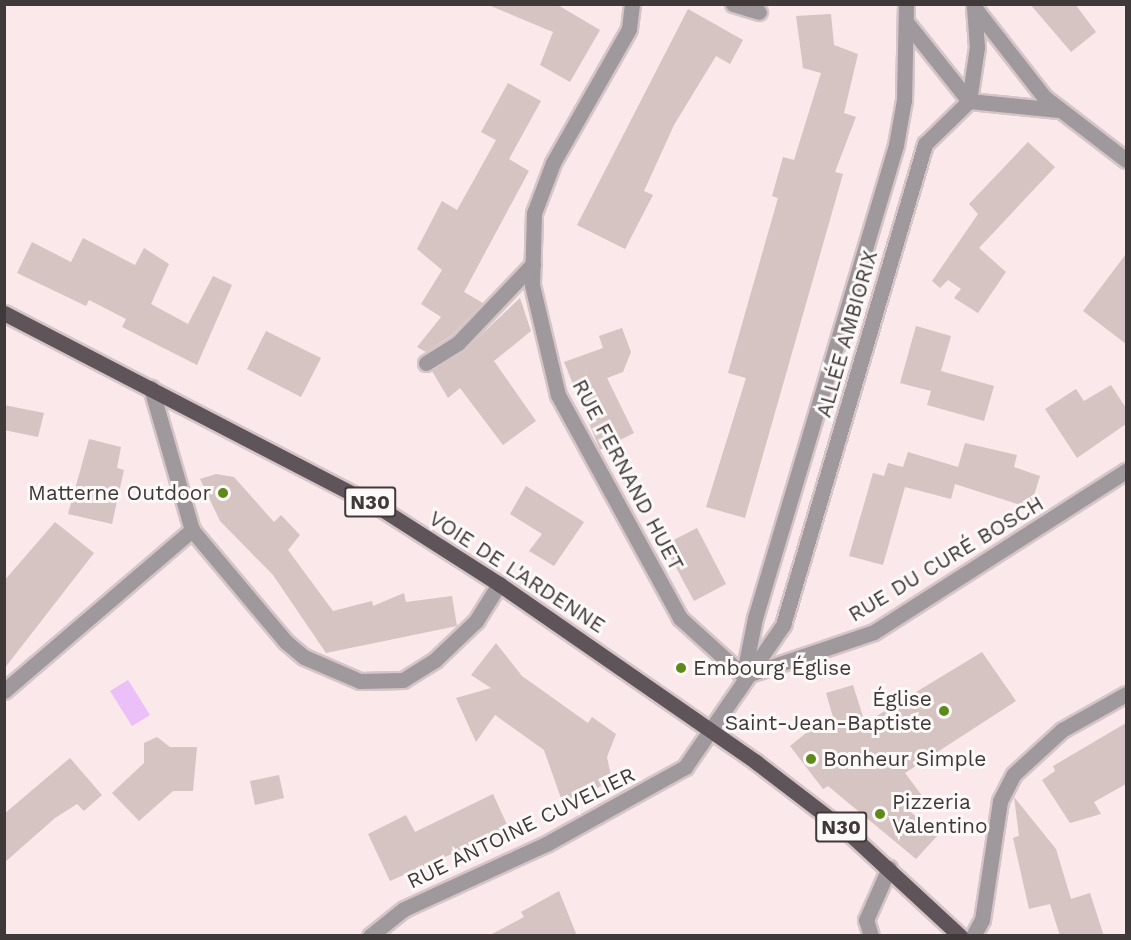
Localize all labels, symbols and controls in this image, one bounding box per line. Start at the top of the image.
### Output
street label: ALLÉE AMBIORIX [811,247,883,421]
street label: RUE FERNAND HUET [567,375,689,575]
place label: Matterne Outdoor [28,480,211,506]
road number: N30 [343,485,397,519]
marker: Matterne Outdoor [216,486,230,500]
street label: RUE DU CURÉ BOSCH [844,491,1048,627]
street label: VOIE DE L'ARDENNE [424,506,610,638]
place label: Embourg Église [693,655,851,681]
marker: Embourg Église [674,661,688,675]
place label: Église Saint-Jean-Baptiste [725,686,932,736]
marker: Église Saint-Jean-Baptiste [937,704,951,718]
place label: Bonheur Simple [823,746,987,772]
marker: Bonheur Simple [804,752,818,766]
street label: RUE ANTOINE CUVELIER [403,762,639,894]
place label: Pizzeria Valentino [892,789,988,839]
marker: Pizzeria Valentino [873,807,887,821]
road number: N30 [814,810,868,844]

